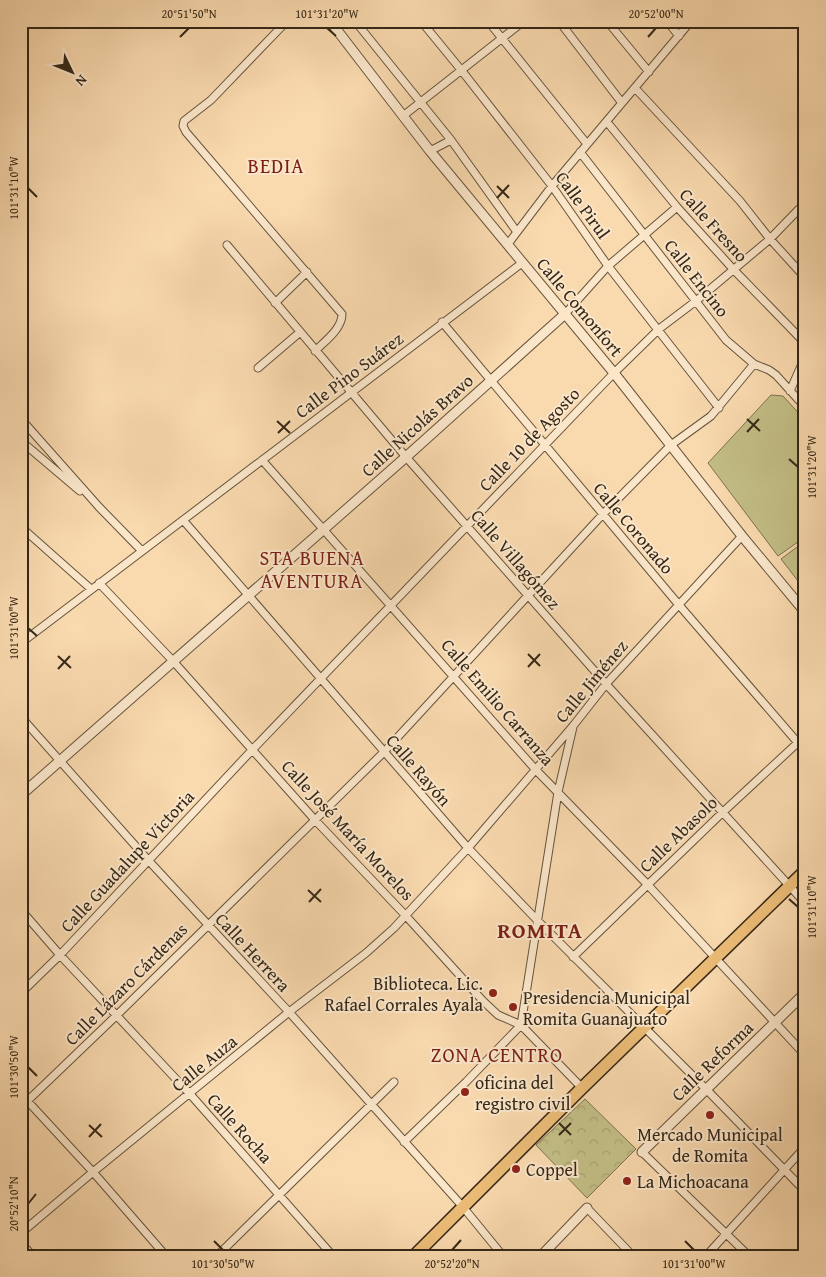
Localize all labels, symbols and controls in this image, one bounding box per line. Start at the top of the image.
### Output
text: 20°51'50"N [161,5,217,22]
text: 101°31'20"W [295,5,359,22]
text: 20°52'00"N [628,5,684,22]
north arrow [48,48,98,98]
text: N [71,71,92,92]
district label: BEDIA [248,151,304,180]
text: 101°31'10"W [5,156,22,220]
street label: Calle Pirul [549,166,617,244]
street label: Calle Fresno [673,182,755,268]
street label: Calle Encino [658,233,736,323]
street label: Calle Comonfort [530,251,630,363]
street label: Calle Pino Suárez [289,325,409,425]
street label: Calle Nicolás Bravo [355,367,479,483]
street label: Calle 10 de Agosto [472,381,586,497]
text: 101°31'20"W [803,435,820,499]
street label: Calle Coronado [587,476,681,580]
street label: Calle Villagómez [465,503,567,615]
district label: STA BUENA AVENTURA [259,543,365,595]
text: 101°31'00"W [5,596,22,660]
street label: Calle Emilio Carranza [435,632,561,772]
street label: Calle Jiménez [548,633,634,728]
street label: Calle Rayón [380,728,458,812]
street label: Calle José María Morelos [275,753,421,907]
street label: Calle Guadalupe Victoria [54,783,201,938]
street label: Calle Abasolo [633,790,723,878]
text: 101°31'10"W [803,875,820,939]
street label: Calle Herrera [209,906,297,998]
district label: ROMITA [497,914,583,946]
street label: Calle Lázaro Cárdenas [58,916,194,1052]
place label: Biblioteca. Lic. Rafael Corrales Ayala [325,970,483,1018]
place label: Presidencia Municipal Romita Guanajuato [523,984,690,1032]
marker: Biblioteca. Lic. Rafael Corrales Ayala [487,987,499,999]
marker: Presidencia Municipal Romita Guanajuato [507,1001,519,1013]
street label: Calle Reforma [665,1014,760,1107]
street label: Calle Auza [165,1028,243,1098]
text: 101°30'50"W [5,1035,22,1099]
district label: ZONA CENTRO [431,1040,563,1069]
place label: oficina del registro civil [475,1069,571,1117]
marker: oficina del registro civil [459,1086,471,1098]
street label: Calle Rocha [201,1087,279,1170]
marker: Mercado Municipal de Romita [704,1109,716,1121]
place label: Mercado Municipal de Romita [637,1121,783,1169]
place label: Coppel [526,1156,578,1183]
marker: Coppel [510,1163,522,1175]
place label: La Michoacana [637,1168,749,1195]
marker: La Michoacana [621,1175,633,1187]
text: 20°52'10"N [5,1176,22,1232]
text: 101°30'50"W [191,1255,255,1272]
text: 20°52'20"N [424,1255,480,1272]
text: 101°31'00"W [662,1255,726,1272]

